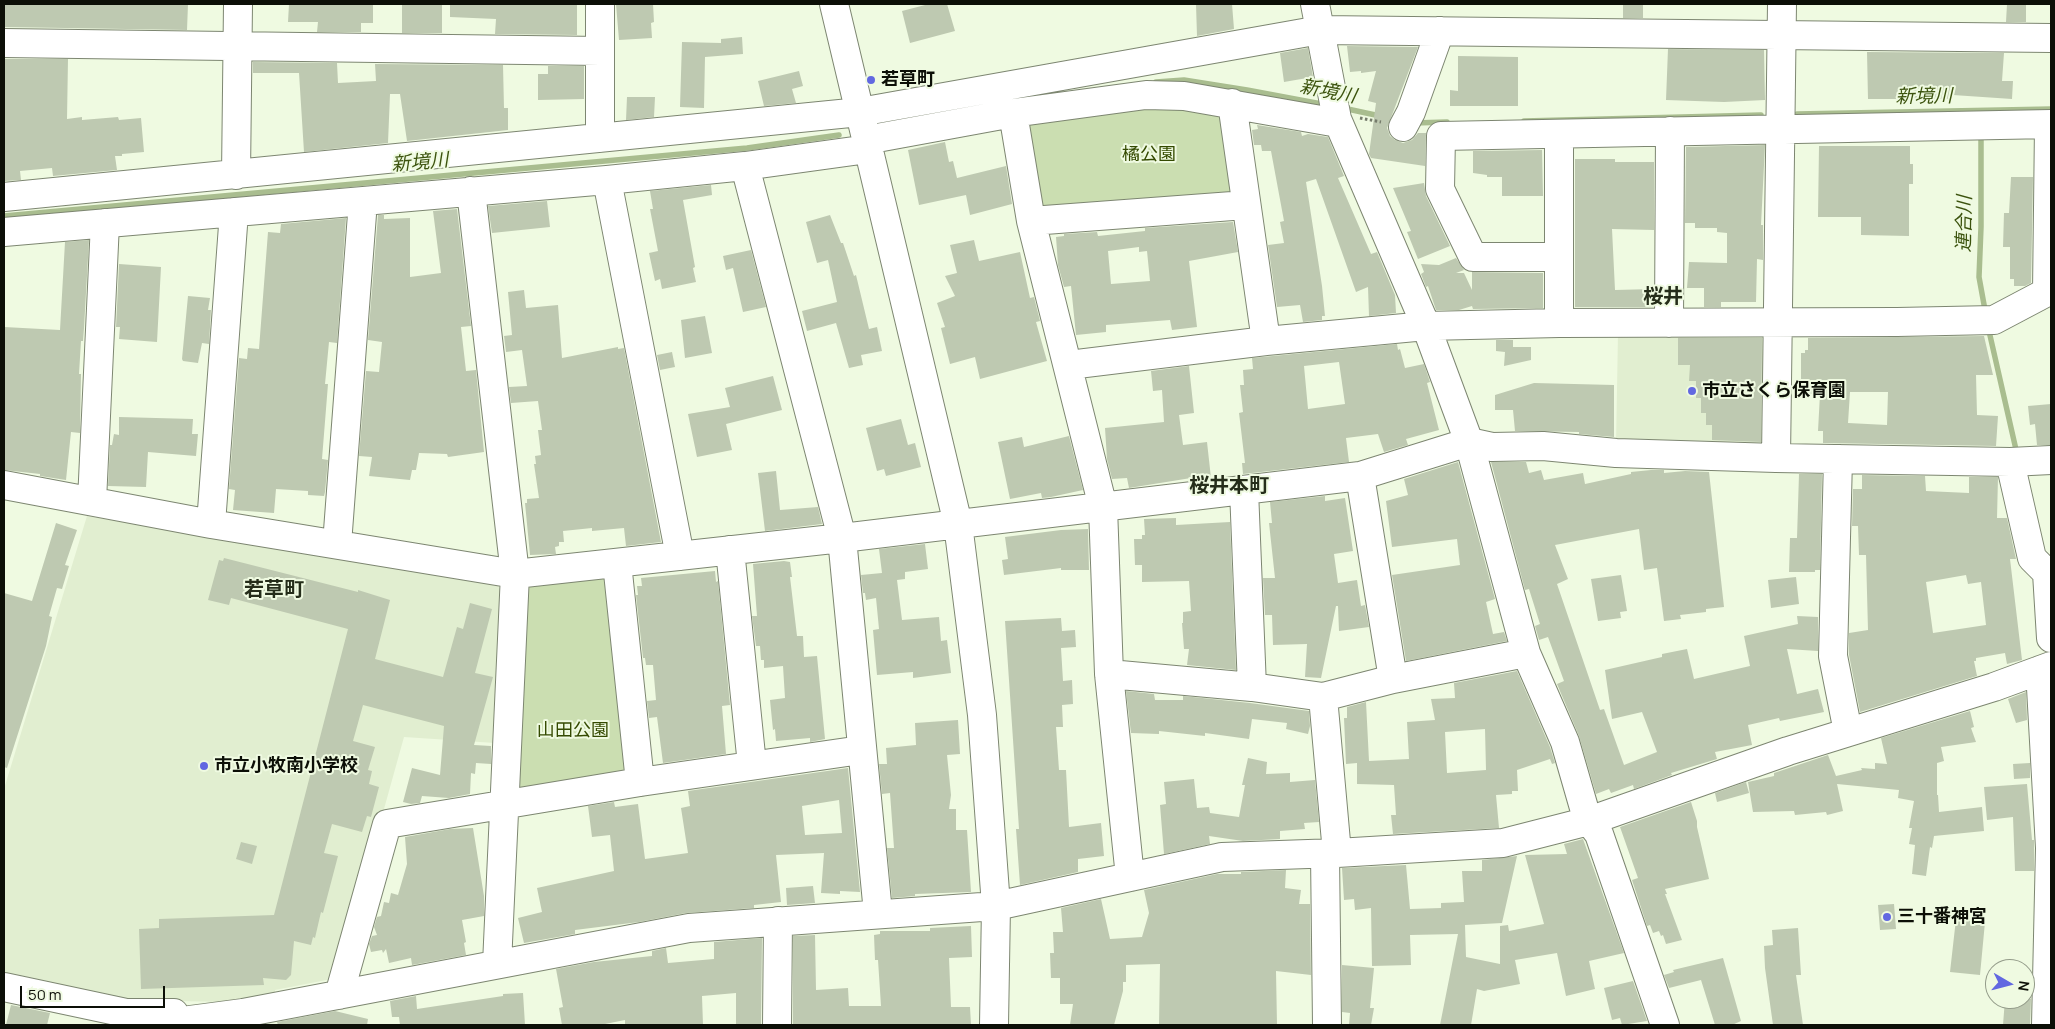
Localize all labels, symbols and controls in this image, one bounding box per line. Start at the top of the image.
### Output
place label: 若草町 [881,69,935,91]
marker: 若草町 [865,74,877,86]
water label: 新境川 [1298,75,1358,109]
water label: 新境川 [1895,85,1953,109]
park label: 橘公園 [1122,144,1176,166]
water label: 新境川 [391,149,449,177]
water label: 連合川 [1953,195,1977,253]
district label: 桜井 [1643,285,1683,309]
place label: 市立さくら保育園 [1702,380,1846,402]
marker: 市立さくら保育園 [1686,385,1698,397]
district label: 桜井本町 [1189,474,1269,498]
district label: 若草町 [244,578,304,602]
park label: 山田公園 [537,720,609,742]
place label: 市立小牧南小学校 [214,755,358,777]
marker: 市立小牧南小学校 [198,760,210,772]
place label: 三十番神宮 [1897,906,1987,928]
marker: 三十番神宮 [1881,911,1893,923]
north arrow [1985,959,2035,1009]
scale bar [22,976,168,1008]
text: N [2014,980,2034,992]
text: 50 m [28,984,62,1005]

